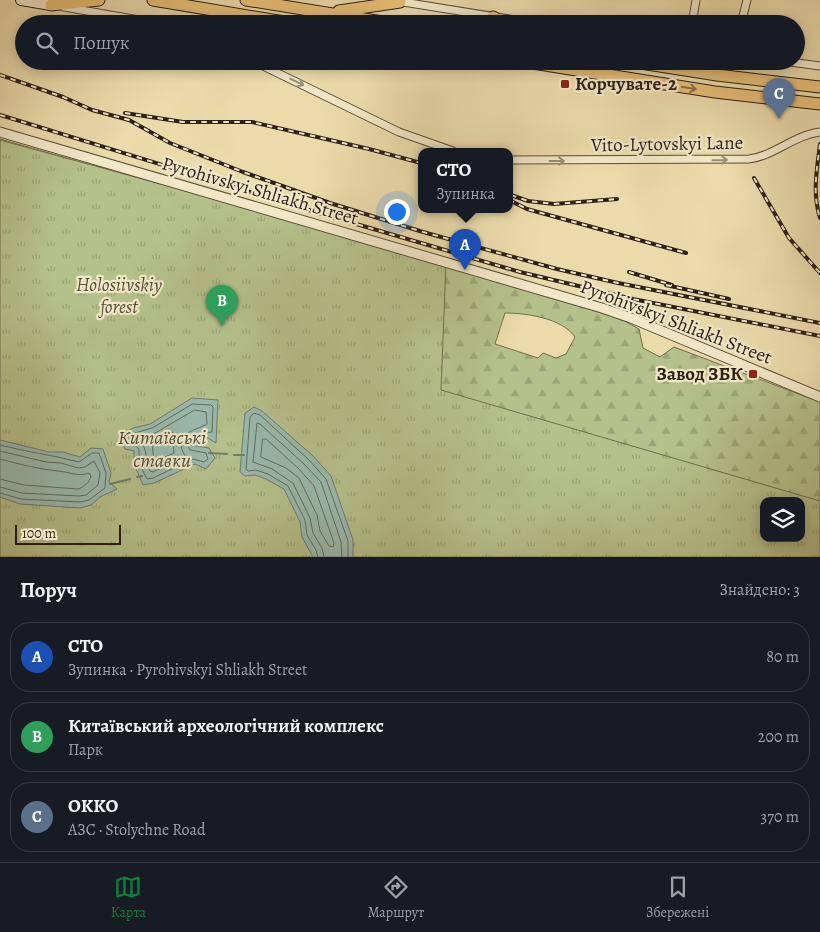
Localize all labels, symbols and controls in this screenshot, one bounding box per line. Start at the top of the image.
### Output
search box [15,15,805,70]
icon: search [33,29,61,57]
text: Пошук [73,30,130,56]
place label: Корчувате-2 [575,71,677,97]
one-way arrow [289,78,304,88]
marker: Корчувате-2 [559,78,571,90]
pin: C [763,78,795,119]
one-way arrow [681,83,697,93]
street label: Vito-Lytovskyi Lane [590,130,743,158]
popup [418,148,513,213]
street label: Pyrohivskyi Shliakh Street [159,150,361,232]
one-way arrow [712,155,728,165]
one-way arrow [549,156,565,166]
text: СТО [436,157,471,183]
text: Зупинка [436,183,495,205]
your location [384,199,410,225]
pin: A [449,229,481,270]
park label: Holosiivskiy forest [76,272,163,320]
street label: Pyrohivskyi Shliakh Street [576,273,776,371]
pin: B [206,285,238,326]
place label: Завод ЗБК [656,361,743,387]
marker: Завод ЗБК [747,368,759,380]
water label: Китаївські ставки [118,424,206,474]
map controls [760,497,805,542]
button: layers [760,497,805,542]
scale bar [15,522,121,545]
text: 100 m [22,524,56,543]
text: Поруч [20,576,77,604]
text: Знайдено: 3 [719,579,800,601]
text: СТО [68,633,103,659]
text: A [32,646,42,668]
text: 80 m [766,646,799,668]
text: Зупинка · Pyrohivskyi Shliakh Street [68,659,307,681]
text: Китаївський археологічний комплекс [68,713,384,739]
text: B [32,726,42,748]
text: 200 m [758,726,799,748]
text: Парк [68,739,103,761]
text: OKKO [68,793,118,819]
text: C [32,806,42,828]
text: 370 m [761,806,799,828]
text: АЗС · Stolychne Road [68,819,206,841]
tab: Карта [111,873,146,922]
tab: Маршрут [368,873,424,922]
tab: Збережені [646,873,709,922]

